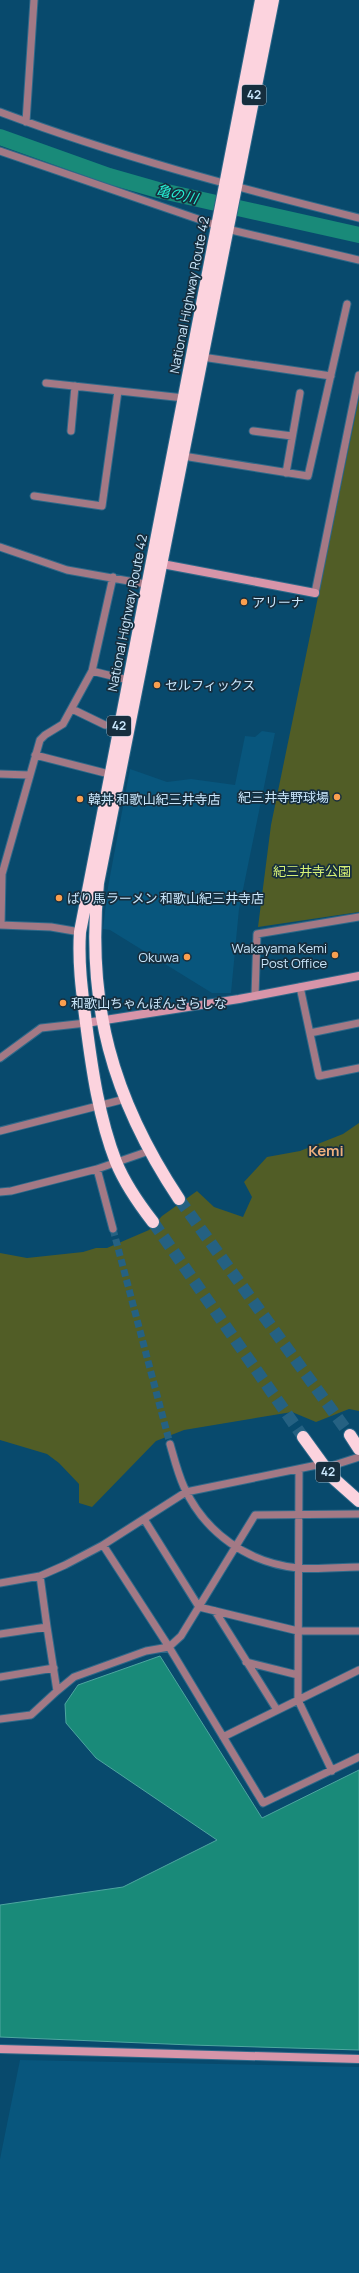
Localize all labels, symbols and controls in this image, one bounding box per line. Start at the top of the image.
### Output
road number: 42 [242,85,266,105]
water label: 亀の川 [155,180,202,208]
street label: National Highway Route 42 [165,215,213,375]
street label: National Highway Route 42 [103,533,151,693]
place label: アリーナ [252,593,304,611]
marker: アリーナ [239,597,249,607]
place label: セルフィックス [165,676,255,694]
marker: セルフィックス [152,680,162,690]
road number: 42 [107,716,131,736]
place label: 紀三井寺野球場 [238,788,329,806]
place label: 韓丼 和歌山紀三井寺店 [88,790,221,808]
marker: 紀三井寺野球場 [332,792,342,802]
marker: 韓丼 和歌山紀三井寺店 [75,794,85,804]
park label: 紀三井寺公園 [273,862,351,880]
place label: ばり馬ラーメン 和歌山紀三井寺店 [67,889,264,907]
marker: ばり馬ラーメン 和歌山紀三井寺店 [54,893,64,903]
place label: Wakayama Kemi Post Office [232,939,327,972]
place label: Okuwa [139,948,179,966]
marker: Wakayama Kemi Post Office [330,950,340,960]
marker: Okuwa [182,952,192,962]
place label: 和歌山ちゃんぽんさらしな [71,994,227,1012]
marker: 和歌山ちゃんぽんさらしな [58,998,68,1008]
district label: Kemi [308,1140,344,1161]
road number: 42 [316,1462,340,1482]

